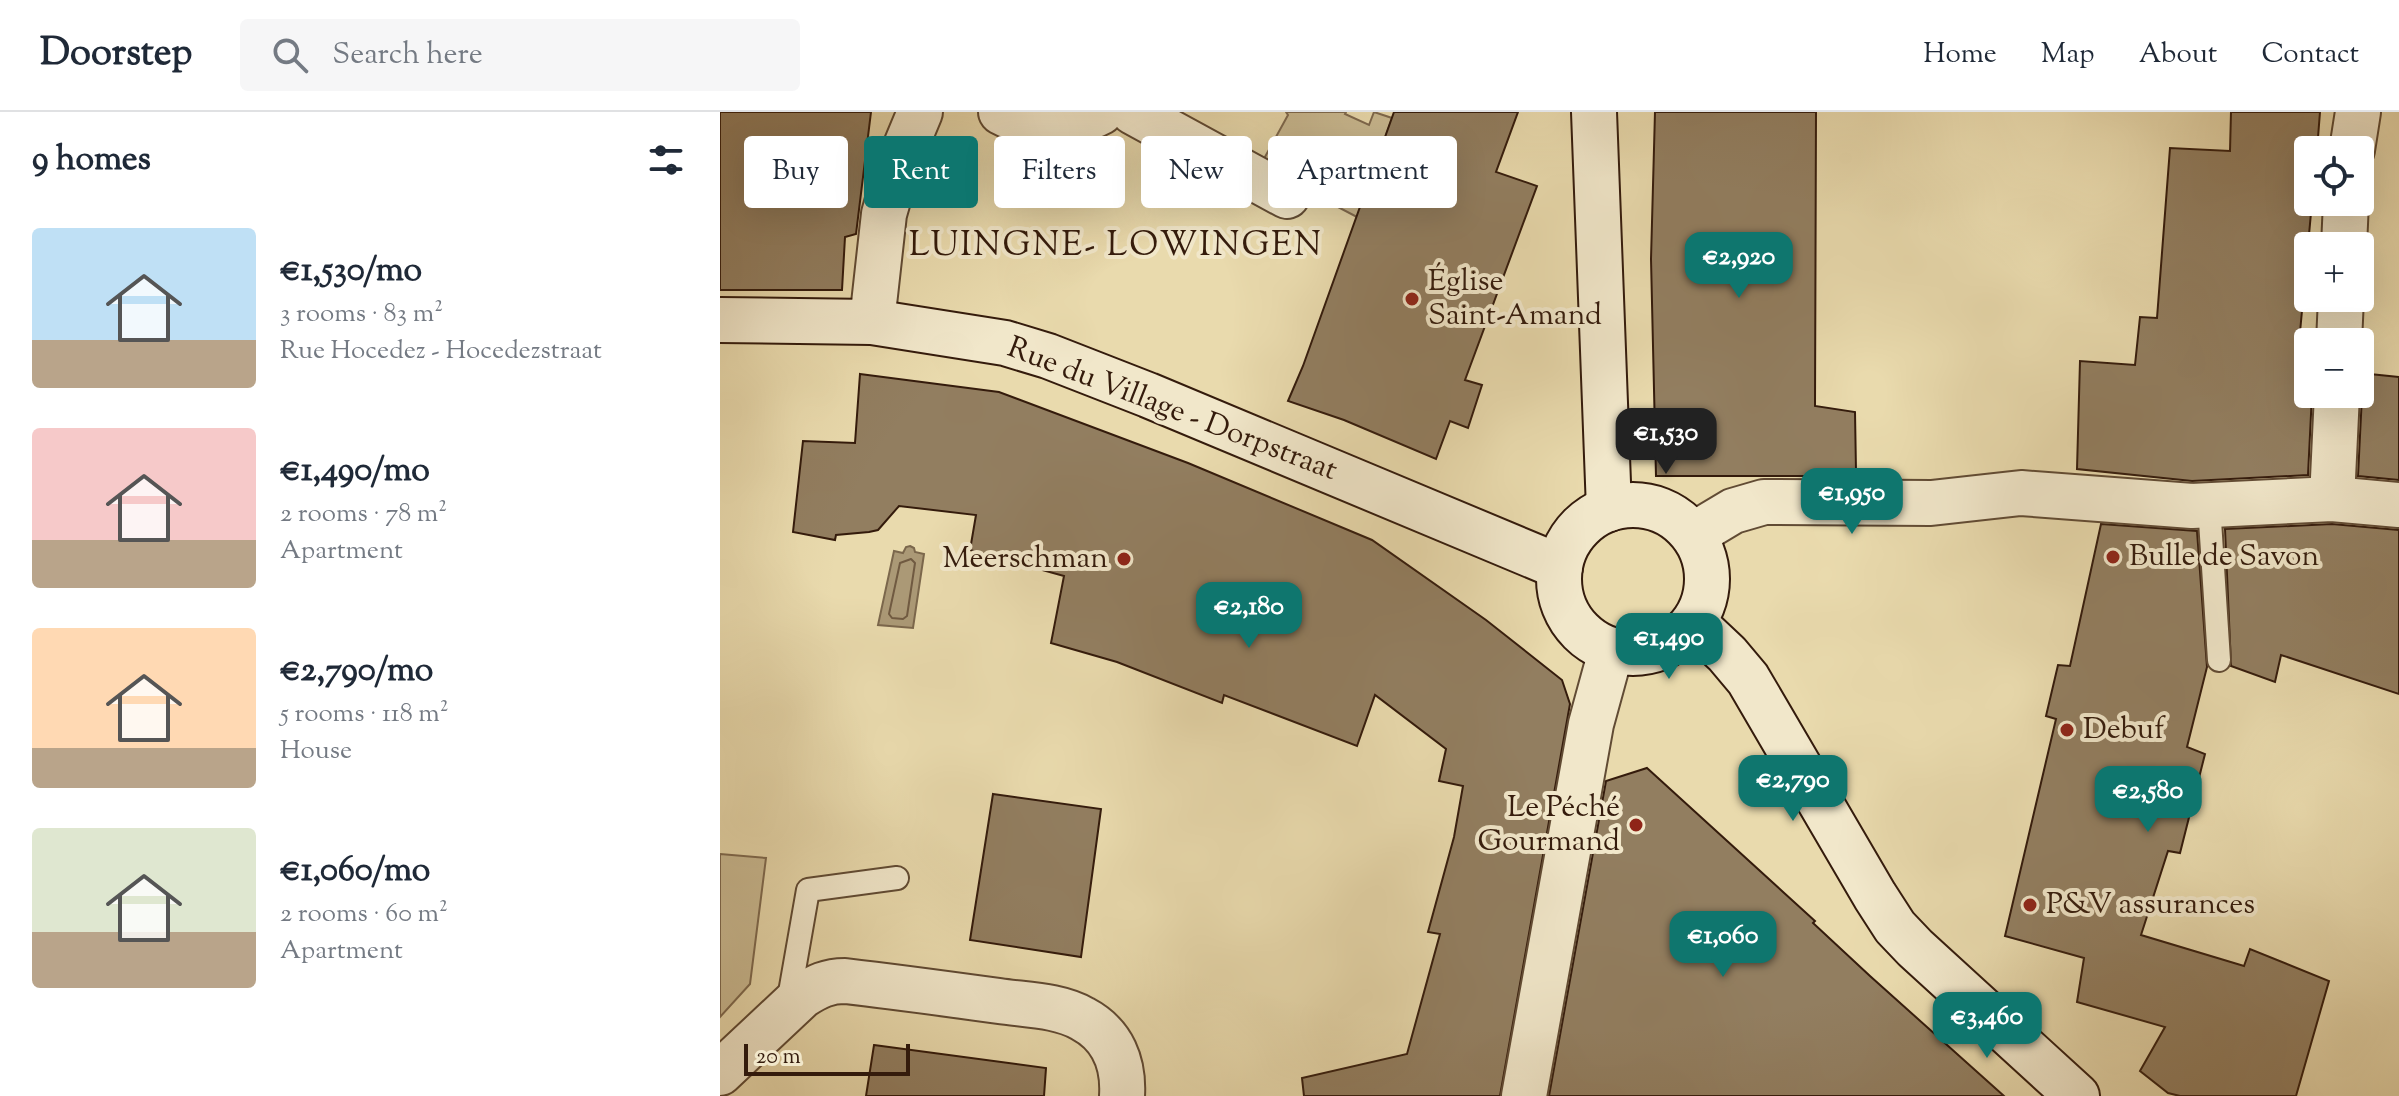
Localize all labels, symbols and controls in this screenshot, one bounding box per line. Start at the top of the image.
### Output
search box [240,19,800,91]
text: Doorstep [40,28,192,82]
icon: search [268,33,312,77]
text: Search here [332,34,483,77]
text: Home [1923,35,1997,75]
text: Map [2041,35,2095,75]
text: About [2139,35,2217,75]
text: Contact [2261,35,2359,75]
text: 9 homes [32,136,151,185]
chip: Buy [744,136,848,208]
chip: Rent [864,136,978,208]
chip: Filters [994,136,1125,208]
chip: New [1141,136,1252,208]
chip: Apartment [1268,136,1457,208]
map controls [2294,136,2374,408]
button: locate [2294,136,2374,216]
icon: filters [644,138,688,182]
district label: LUINGNE- LOWINGEN [909,222,1323,271]
pin: €2,920 [1674,232,1804,300]
button: + [2294,232,2374,312]
text: €2,920 [1703,239,1775,276]
text: €1,530/mo [280,247,422,296]
icon: home [96,260,192,356]
place label: Église Saint-Amand [1428,261,1602,338]
marker: Église Saint-Amand [1403,290,1421,308]
text: 3 rooms · 83 m² [280,296,443,333]
street label: Rue du Village - Dorpstraat [1001,327,1343,493]
button: − [2294,328,2374,408]
text: Rue Hocedez - Hocedezstraat [280,333,602,370]
pin: €1,530 [1601,408,1731,476]
text: €1,530 [1634,415,1698,452]
text: €1,490/mo [280,447,430,496]
icon: home [96,460,192,556]
pin: €1,950 [1787,468,1917,536]
text: €1,950 [1819,475,1885,512]
text: 2 rooms · 78 m² [280,496,447,533]
text: Apartment [280,533,403,570]
place label: Bulle de Savon [2129,536,2320,579]
place label: Meerschman [942,538,1108,581]
marker: Bulle de Savon [2104,548,2122,566]
marker: Meerschman [1115,550,1133,568]
pin: €2,180 [1184,582,1314,650]
text: €2,180 [1214,589,1284,626]
pin: €1,490 [1604,613,1734,681]
text: €1,490 [1634,620,1704,657]
text: €2,790/mo [280,647,433,696]
icon: home [96,660,192,756]
text: 5 rooms · 118 m² [280,696,448,733]
place label: Debuf [2083,709,2166,752]
marker: Debuf [2058,721,2076,739]
text: House [280,733,352,770]
pin: €2,790 [1728,755,1858,823]
text: €2,790 [1756,762,1830,799]
pin: €2,580 [2083,766,2213,834]
text: €2,580 [2113,773,2183,810]
place label: Le Péché Gourmand [1478,787,1620,864]
marker: Le Péché Gourmand [1627,816,1645,834]
text: €1,060/mo [280,847,430,896]
icon: home [96,860,192,956]
place label: P&V assurances [2046,884,2255,927]
text: 2 rooms · 60 m² [280,896,448,933]
marker: P&V assurances [2021,896,2039,914]
pin: €1,060 [1658,911,1788,979]
text: €1,060 [1688,918,1758,955]
text: Apartment [280,933,403,970]
pin: €3,460 [1922,992,2052,1060]
text: €3,460 [1951,999,2023,1036]
scale bar [744,1040,910,1076]
text: 20 m [756,1042,801,1074]

